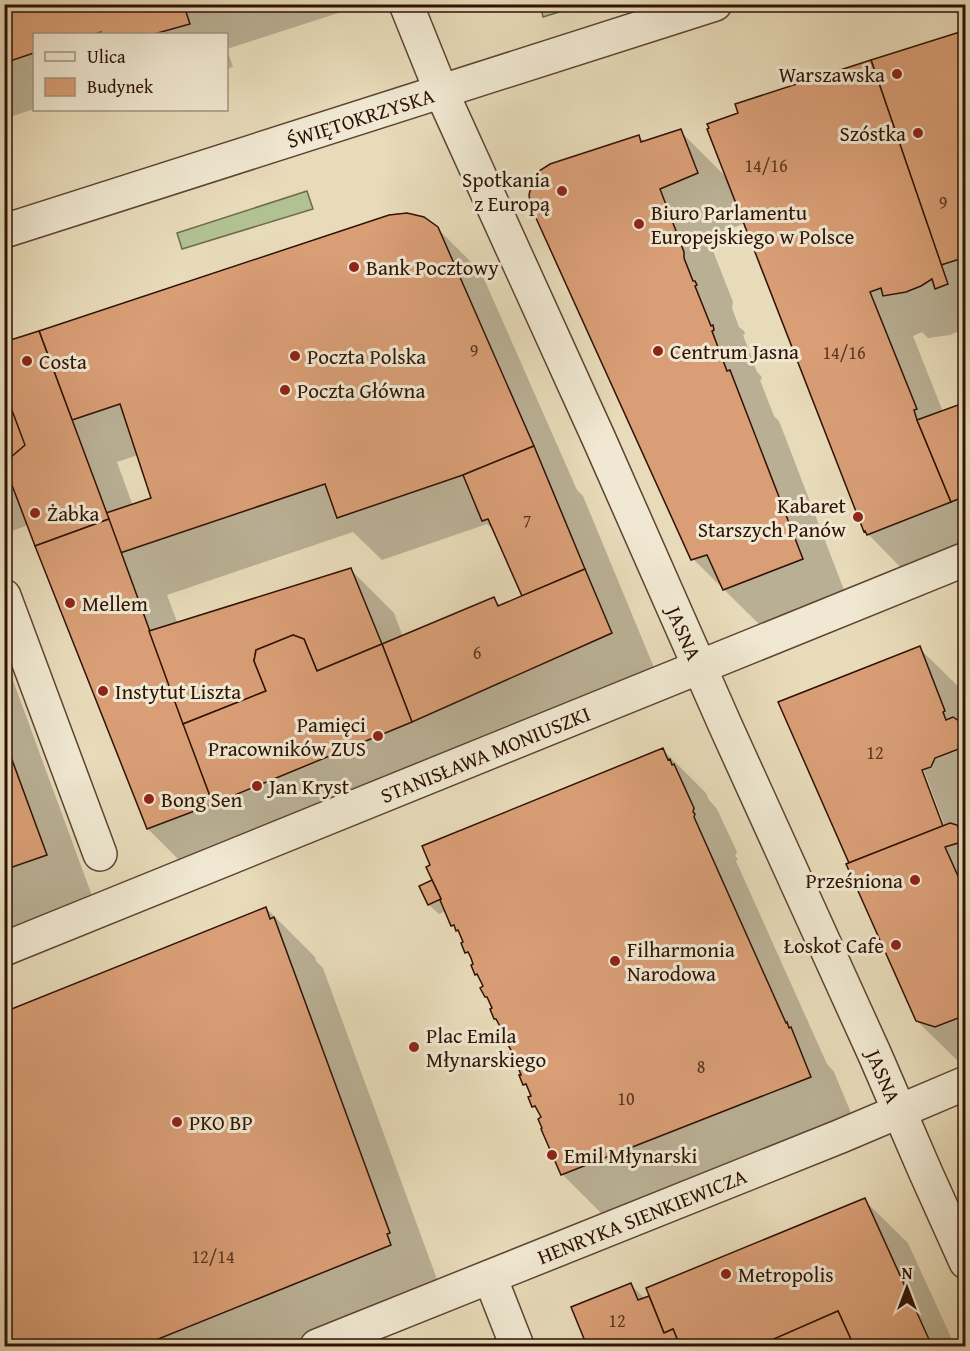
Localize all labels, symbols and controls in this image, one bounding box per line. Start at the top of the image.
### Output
legend [33,33,228,111]
text: Ulica [87,43,126,70]
place label: Warszawska [778,59,885,90]
marker: Warszawska [890,67,904,81]
text: Budynek [87,73,154,100]
street label: ŚWIĘTOKRZYSKA [283,79,438,155]
place label: Szóstka [840,118,906,149]
marker: Szóstka [911,126,925,140]
house number: 14/16 [744,152,788,179]
place label: Spotkania z Europą [462,164,550,219]
marker: Spotkania z Europą [555,184,569,198]
house number: 9 [939,189,947,216]
place label: Biuro Parlamentu Europejskiego w Polsce [651,197,854,252]
marker: Biuro Parlamentu Europejskiego w Polsce [632,217,646,231]
place label: Bank Pocztowy [366,252,499,283]
marker: Bank Pocztowy [347,260,361,274]
place label: Centrum Jasna [670,336,799,367]
house number: 9 [470,337,478,364]
house number: 14/16 [822,339,866,366]
place label: Poczta Polska [307,341,426,372]
marker: Centrum Jasna [651,344,665,358]
place label: Costa [39,346,87,377]
marker: Poczta Polska [288,349,302,363]
marker: Costa [20,354,34,368]
place label: Poczta Główna [297,375,425,406]
marker: Poczta Główna [278,383,292,397]
place label: Kabaret Starszych Panów [698,490,847,545]
place label: Żabka [47,498,100,529]
marker: Żabka [28,506,42,520]
house number: 7 [523,507,531,534]
marker: Kabaret Starszych Panów [851,510,865,524]
place label: Mellem [82,588,148,619]
marker: Mellem [63,596,77,610]
street label: JASNA [658,598,710,665]
house number: 6 [473,639,481,666]
place label: Instytut Liszta [115,676,241,707]
marker: Instytut Liszta [96,684,110,698]
street label: STANISŁAWA MONIUSZKI [376,698,594,810]
place label: Pamięci Pracowników ZUS [208,709,366,764]
marker: Pamięci Pracowników ZUS [371,729,385,743]
house number: 12 [866,739,884,766]
place label: Jan Kryst [266,771,350,802]
marker: Jan Kryst [250,779,264,793]
place label: Bong Sen [161,784,243,815]
marker: Bong Sen [142,792,156,806]
place label: Prześniona [806,865,903,896]
marker: Prześniona [908,873,922,887]
place label: Łoskot Cafe [784,930,884,961]
place label: Filharmonia Narodowa [627,934,735,989]
marker: Łoskot Cafe [889,938,903,952]
marker: Filharmonia Narodowa [608,954,622,968]
place label: Plac Emila Młynarskiego [426,1020,546,1075]
marker: Plac Emila Młynarskiego [407,1040,421,1054]
street label: JASNA [858,1041,910,1108]
house number: 8 [697,1053,705,1080]
house number: 10 [617,1085,635,1112]
place label: PKO BP [189,1107,253,1138]
marker: PKO BP [170,1115,184,1129]
place label: Emil Młynarski [564,1140,697,1171]
marker: Emil Młynarski [545,1148,559,1162]
street label: HENRYKA SIENKIEWICZA [533,1160,751,1272]
house number: 12/14 [191,1243,235,1270]
north arrow [877,1258,937,1318]
place label: Metropolis [738,1259,834,1290]
text: N [902,1261,913,1285]
marker: Metropolis [719,1267,733,1281]
house number: 12 [608,1307,626,1334]

